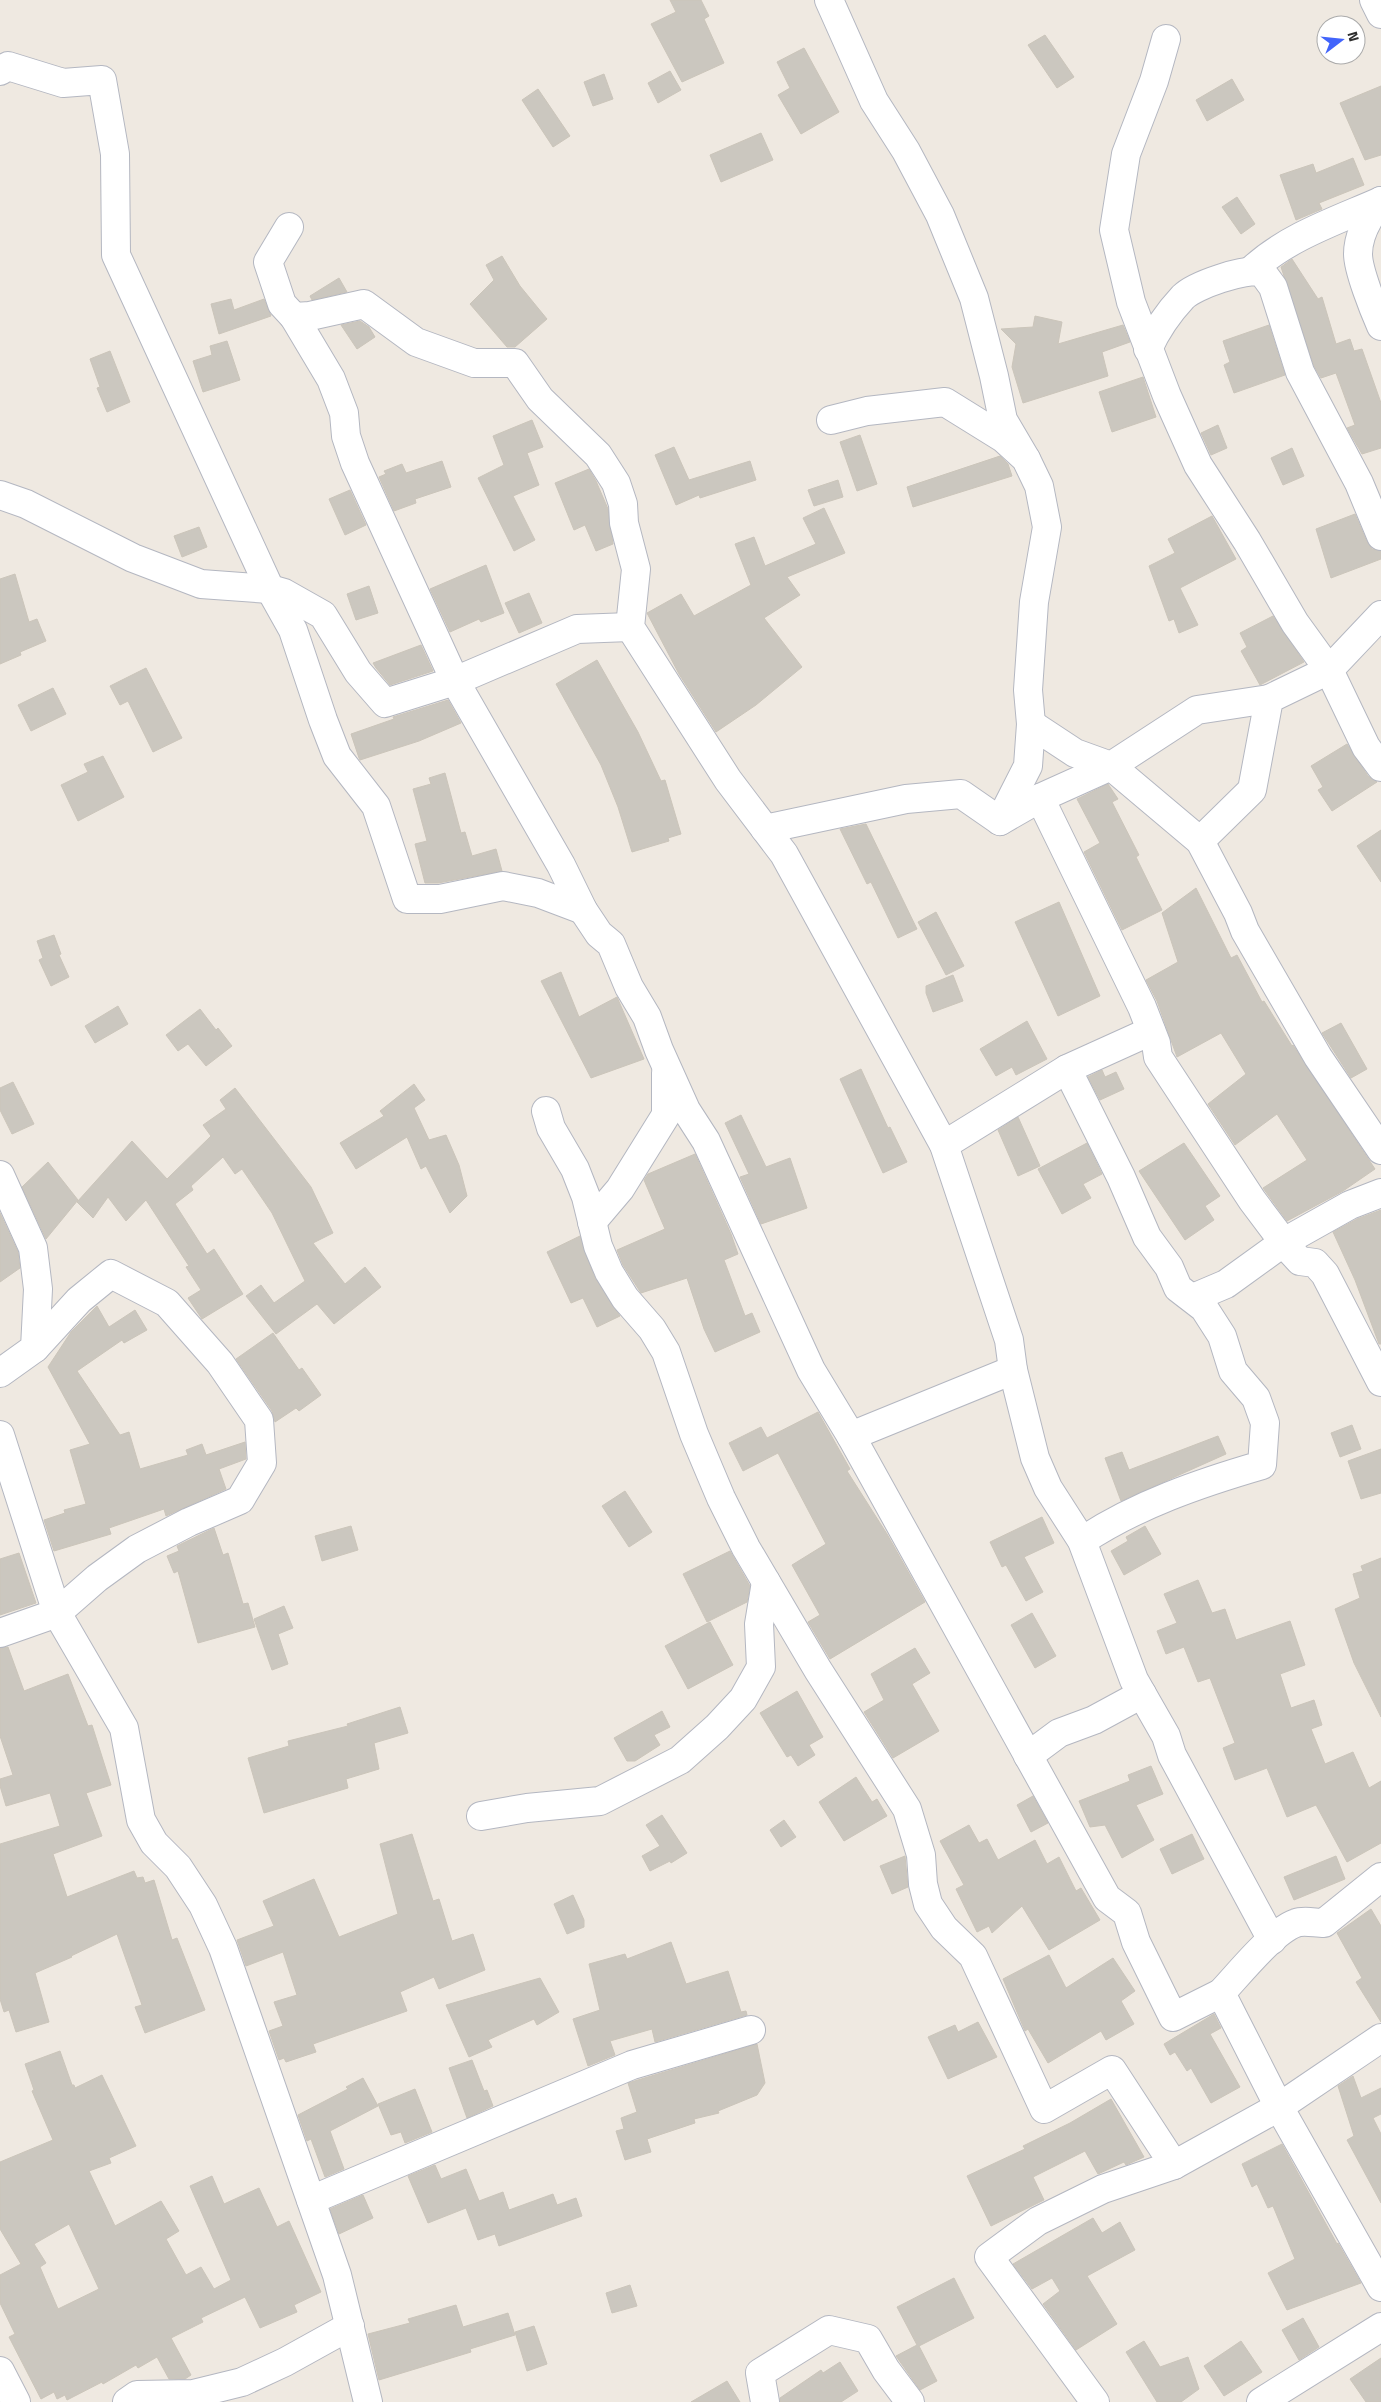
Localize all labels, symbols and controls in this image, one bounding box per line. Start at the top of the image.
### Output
north arrow [1316,15,1366,65]
text: N [1343,29,1365,44]

